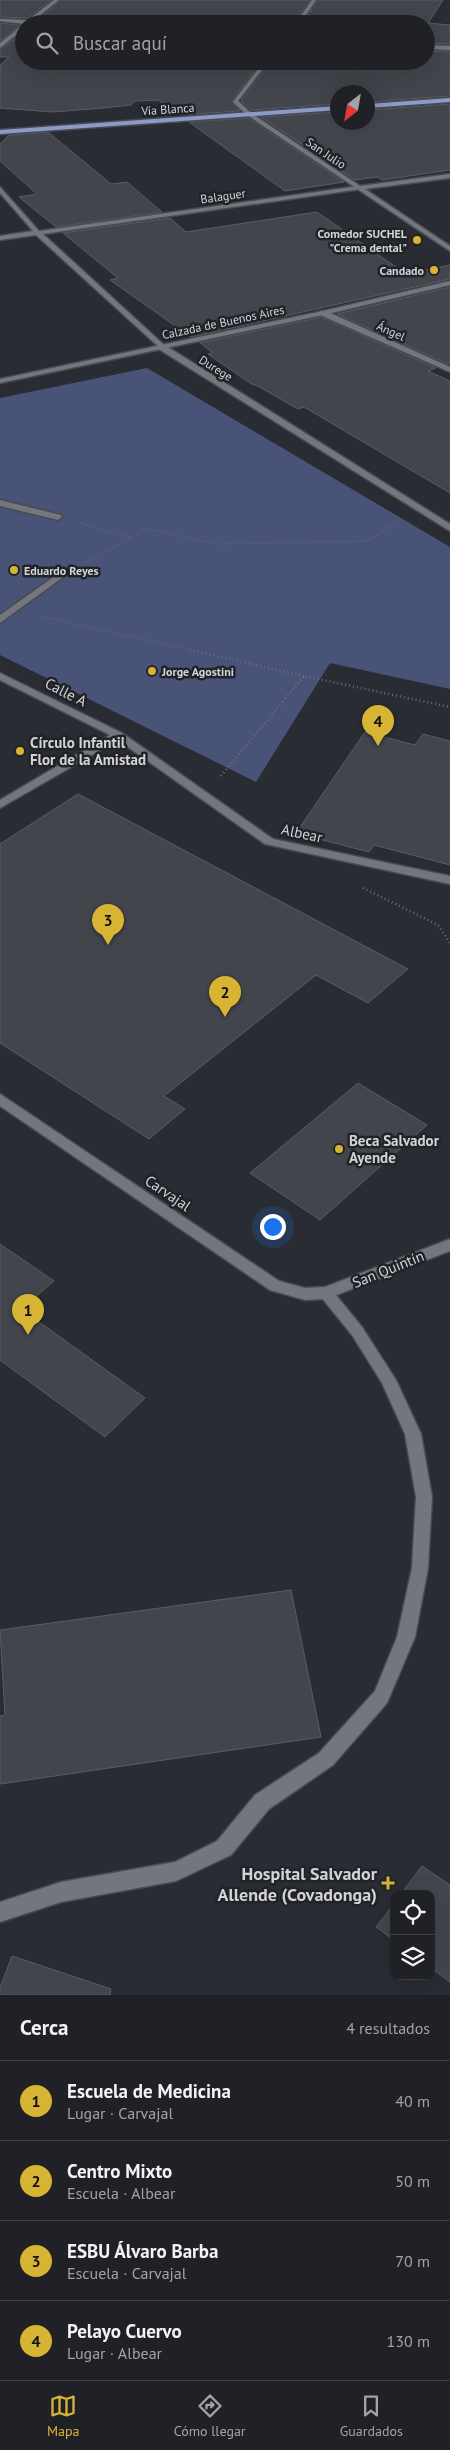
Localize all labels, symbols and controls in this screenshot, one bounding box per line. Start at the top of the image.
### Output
search box [15,15,435,70]
icon: search [33,29,61,57]
text: Buscar aquí [73,31,167,55]
north arrow [330,85,375,130]
street label: Vía Blanca [140,100,195,118]
street label: San Julio [303,134,349,172]
street label: Balaguer [199,185,247,207]
place label: Comedor SUCHEL "Crema dental" [318,226,408,255]
marker: Comedor SUCHEL "Crema dental" [411,234,423,246]
place label: Candado [380,263,425,278]
marker: Candado [428,264,440,276]
street label: Calzada de Buenos Aires [160,302,286,342]
street label: Ángel [374,318,408,344]
street label: Durege [196,352,236,384]
place label: Eduardo Reyes [24,563,99,578]
marker: Eduardo Reyes [8,564,20,576]
place label: Jorge Agostini [161,664,234,679]
marker: Jorge Agostini [146,665,158,677]
street label: Calle A [42,673,90,711]
pin: 4 [362,705,394,746]
place label: Círculo Infantil Flor de la Amistad [30,733,146,769]
marker: Círculo Infantil Flor de la Amistad [14,745,26,757]
street label: Albear [280,819,324,847]
pin: 3 [92,904,124,945]
pin: 2 [209,976,241,1017]
place label: Beca Salvador Ayende [349,1131,440,1167]
marker: Beca Salvador Ayende [333,1143,345,1155]
street label: Carvajal [141,1171,195,1216]
your location [260,1214,286,1240]
street label: San Quintín [349,1246,427,1292]
pin: 1 [12,1294,44,1335]
place label: Hospital Salvador Allende (Covadonga) [218,1862,378,1906]
marker: Hospital Salvador Allende (Covadonga) [381,1876,395,1890]
map controls [390,1890,435,1980]
button: locate [390,1890,435,1935]
button: layers [390,1935,435,1980]
text: Cerca [20,2014,69,2041]
text: 4 resultados [346,2018,430,2038]
text: Escuela de Medicina [67,2079,231,2103]
text: 1 [31,2091,41,2111]
text: 40 m [395,2091,430,2111]
text: Lugar · Carvajal [67,2103,173,2123]
text: Centro Mixto [67,2159,172,2183]
text: 2 [31,2171,41,2191]
text: 50 m [395,2171,430,2191]
text: Escuela · Albear [67,2183,175,2203]
text: ESBU Álvaro Barba [67,2239,218,2263]
text: 3 [31,2251,41,2271]
text: 70 m [395,2251,430,2271]
text: Escuela · Carvajal [67,2263,186,2283]
text: Pelayo Cuervo [67,2319,182,2343]
text: 4 [31,2331,41,2351]
text: 130 m [387,2331,430,2351]
text: Lugar · Albear [67,2343,162,2363]
tab: Mapa [47,2392,80,2440]
tab: Cómo llegar [174,2392,246,2440]
tab: Guardados [340,2392,403,2440]

